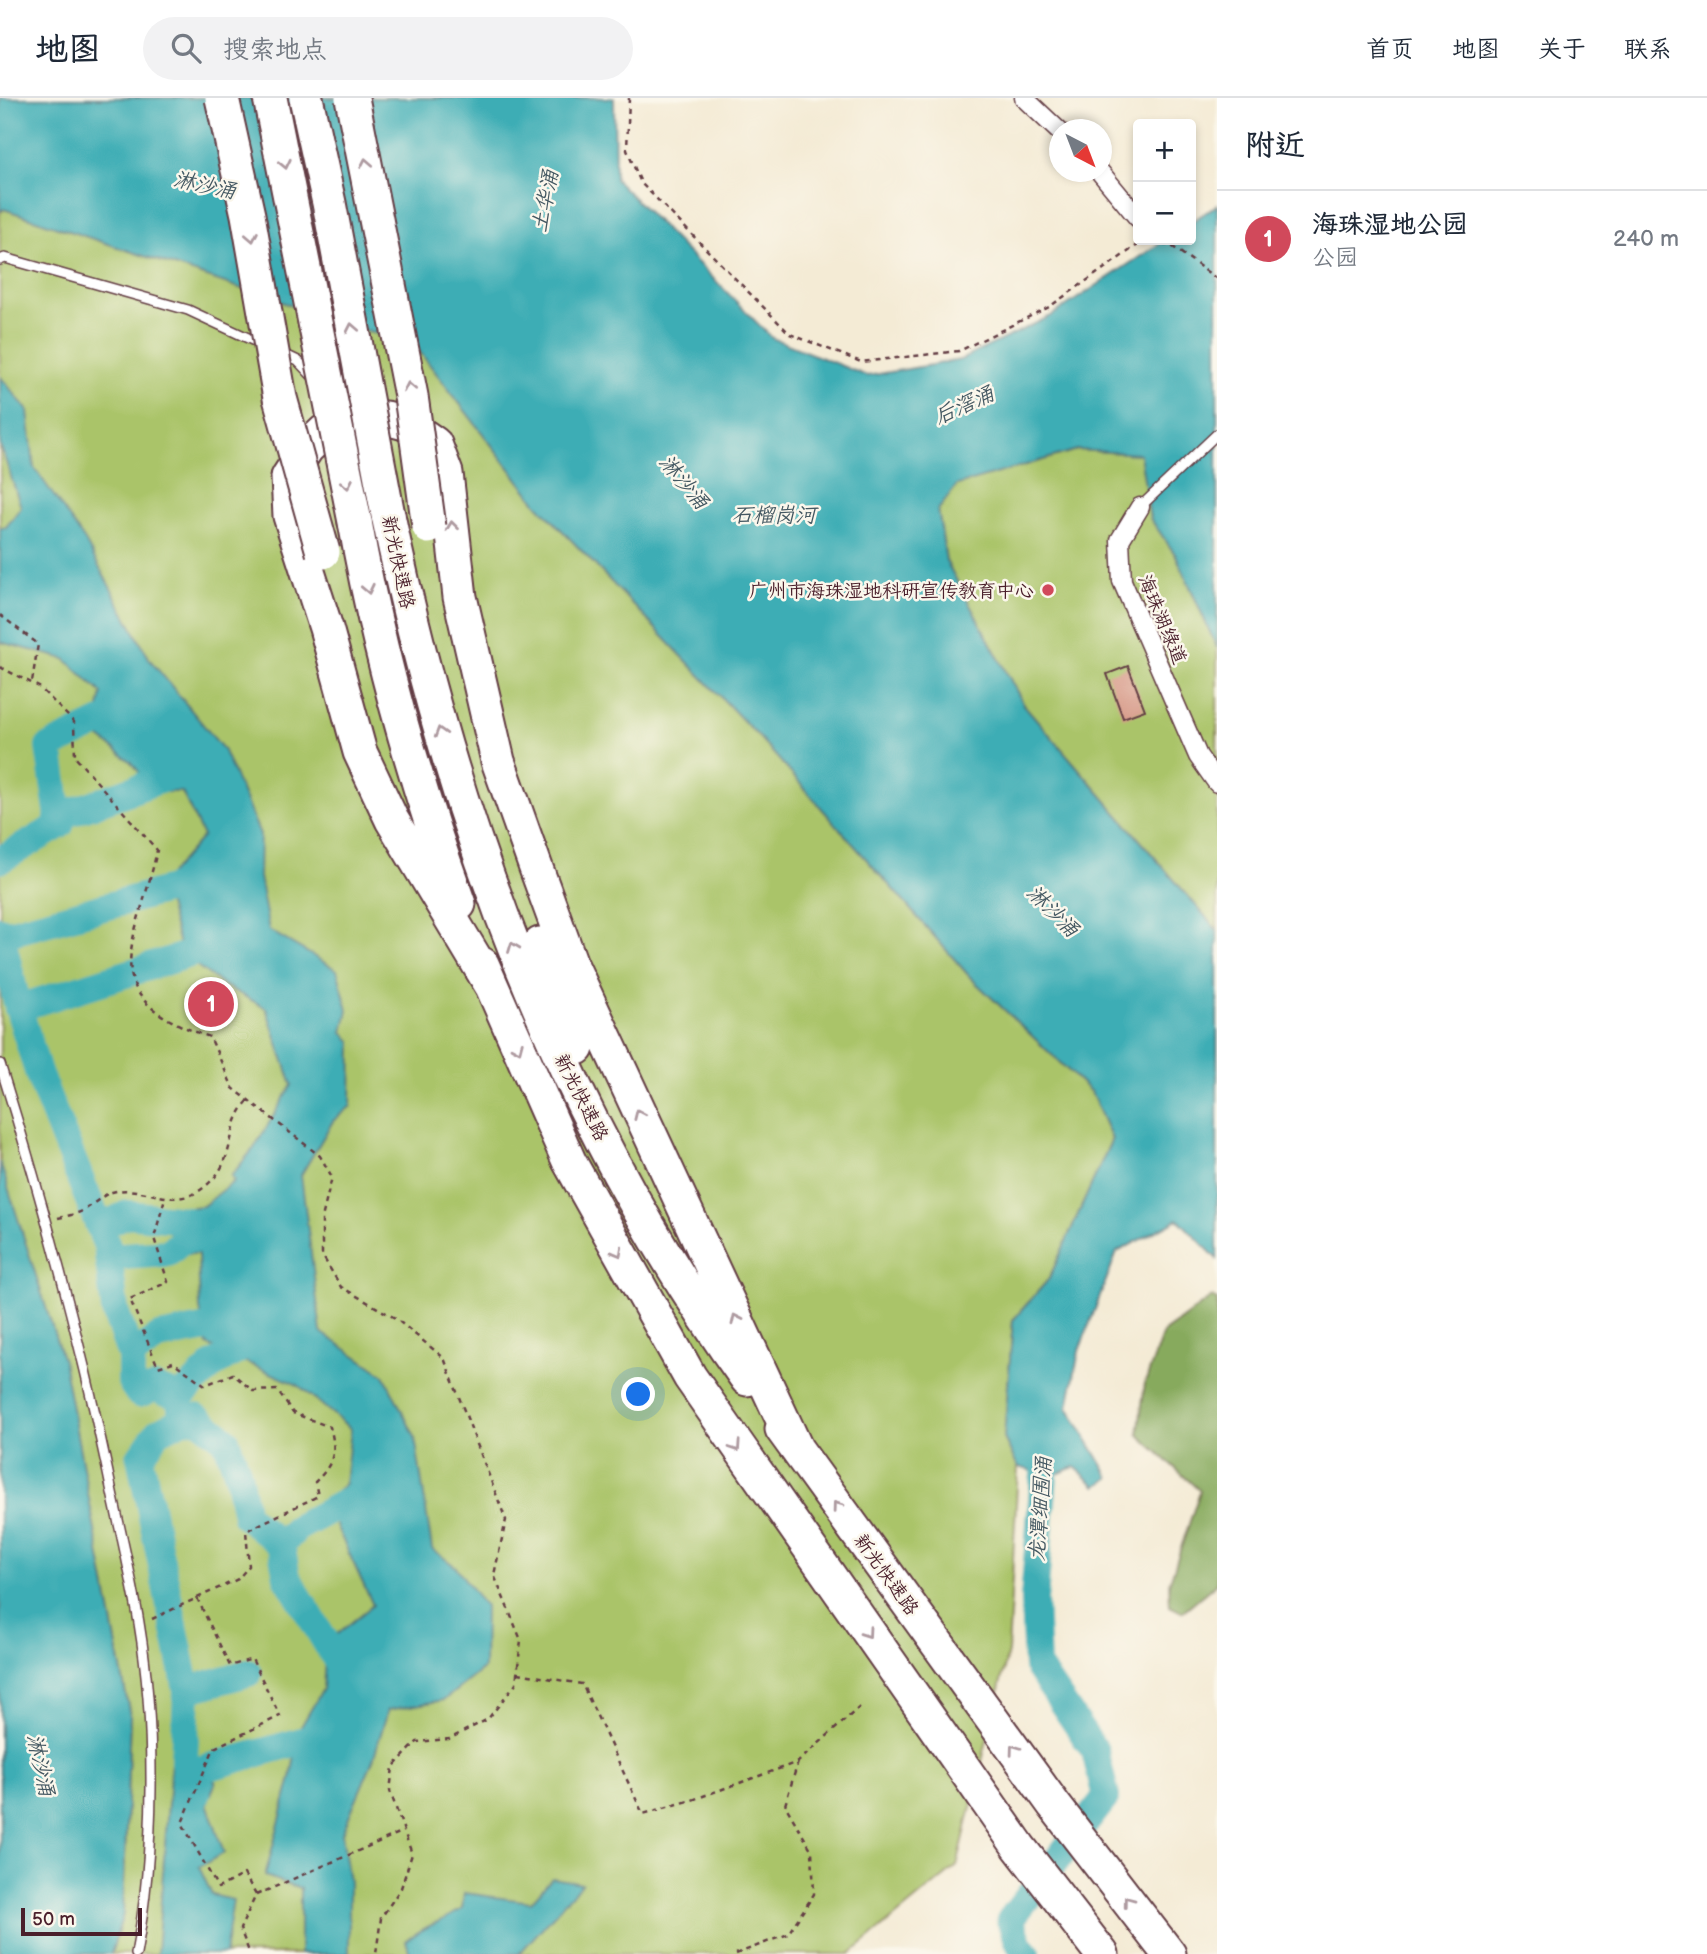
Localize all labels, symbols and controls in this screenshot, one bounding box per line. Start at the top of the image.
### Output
search box [143,17,633,80]
icon: search [167,29,205,67]
text: 地图 [35,30,101,70]
text: 搜索地点 [223,35,327,66]
text: 首页 [1366,35,1414,64]
text: 地图 [1452,35,1500,64]
text: 关于 [1538,35,1586,64]
text: 联系 [1624,35,1672,64]
north arrow [1049,119,1112,182]
map controls [1133,119,1196,245]
button: + [1133,119,1196,182]
text: 附近 [1245,128,1305,164]
one-way arrow [359,157,374,169]
one-way arrow [277,158,292,170]
water label: 淋沙涌 [171,167,239,204]
water label: 土华涌 [527,167,564,234]
button: − [1133,182,1196,245]
text: 海珠湿地公园 [1312,210,1468,241]
text: 1 [1263,225,1273,253]
text: 240 m [1613,225,1679,253]
one-way arrow [244,231,259,243]
text: 公园 [1312,244,1358,272]
one-way arrow [346,322,361,334]
one-way arrow [402,381,417,393]
water label: 后滘涌 [930,381,999,430]
water label: 淋沙涌 [654,450,714,515]
one-way arrow [339,478,354,490]
water label: 石榴岗河 [732,503,819,528]
street label: 新光快速路 [376,513,419,611]
one-way arrow [444,521,459,532]
street label: 海珠湖绿道 [1132,571,1191,668]
place label: 广州市海珠湿地科研宣传教育中心 [749,580,1034,603]
marker: 广州市海珠湿地科研宣传教育中心 [1040,582,1056,598]
one-way arrow [359,583,374,595]
one-way arrow [433,726,448,738]
water label: 淋沙涌 [1022,880,1084,943]
one-way arrow [507,942,521,954]
pin: 1 [188,978,234,1030]
one-way arrow [510,1041,524,1053]
street label: 新光快速路 [549,1050,612,1145]
one-way arrow [633,1109,647,1121]
one-way arrow [610,1245,623,1257]
one-way arrow [730,1314,744,1326]
your location [621,1377,655,1411]
one-way arrow [728,1439,740,1452]
water label: 龙潭细围涌 [1024,1455,1057,1562]
one-way arrow [833,1501,845,1513]
street label: 新光快速路 [849,1530,923,1620]
one-way arrow [859,1625,871,1638]
water label: 淋沙涌 [22,1732,59,1799]
one-way arrow [1010,1744,1022,1757]
one-way arrow [1124,1896,1137,1908]
scale bar [21,1905,142,1937]
text: 50 m [32,1908,75,1931]

